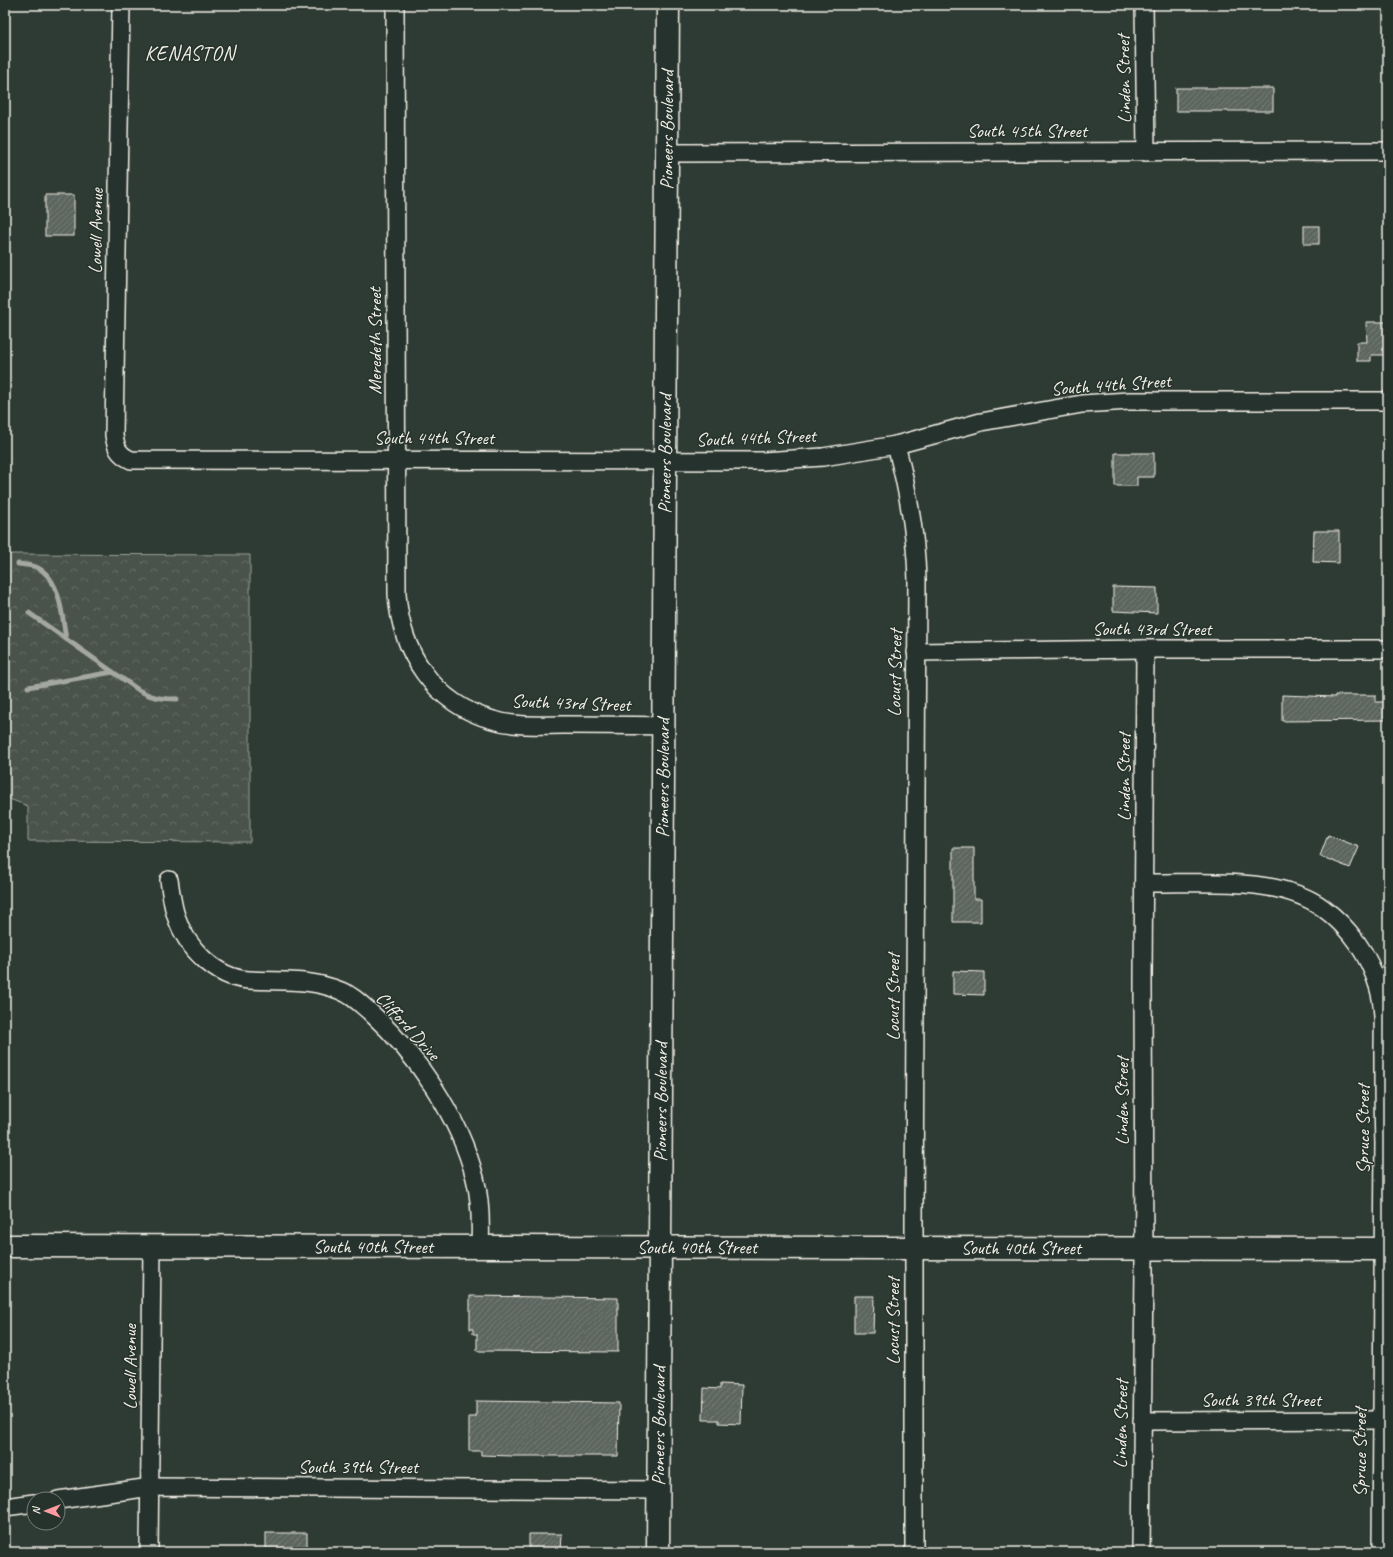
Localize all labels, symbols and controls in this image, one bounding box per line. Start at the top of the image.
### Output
street label: Linden Street [1111,32,1137,123]
district label: KENASTON [145,41,237,66]
street label: Pioneers Boulevard [655,67,680,190]
street label: South 45th Street [967,119,1089,143]
street label: Lowell Avenue [83,186,109,274]
street label: Meredeth Street [363,286,387,395]
street label: South 44th Street [1050,369,1173,401]
street label: Pioneers Boulevard [653,391,678,514]
street label: South 44th Street [696,424,818,452]
street label: South 44th Street [374,426,496,450]
street label: South 43rd Street [1092,617,1213,641]
street label: Locust Street [882,626,908,717]
street label: South 43rd Street [511,689,633,717]
street label: Pioneers Boulevard [651,715,675,838]
street label: Linden Street [1112,730,1136,821]
street label: Locust Street [881,951,905,1041]
street label: Clifford Drive [371,986,447,1067]
street label: Pioneers Boulevard [649,1039,673,1162]
street label: Linden Street [1110,1054,1134,1145]
street label: Spruce Street [1351,1082,1375,1174]
street label: South 40th Street [313,1235,435,1259]
street label: South 40th Street [637,1235,759,1260]
street label: South 40th Street [961,1236,1083,1260]
street label: Locust Street [881,1275,905,1365]
street label: Lowell Avenue [118,1323,142,1410]
street label: Pioneers Boulevard [646,1363,671,1486]
street label: Linden Street [1108,1377,1134,1468]
street label: South 39th Street [1201,1388,1323,1412]
street label: Spruce Street [1348,1405,1372,1497]
street label: South 39th Street [298,1455,420,1479]
north arrow [26,1491,66,1531]
text: N [29,1505,43,1514]

